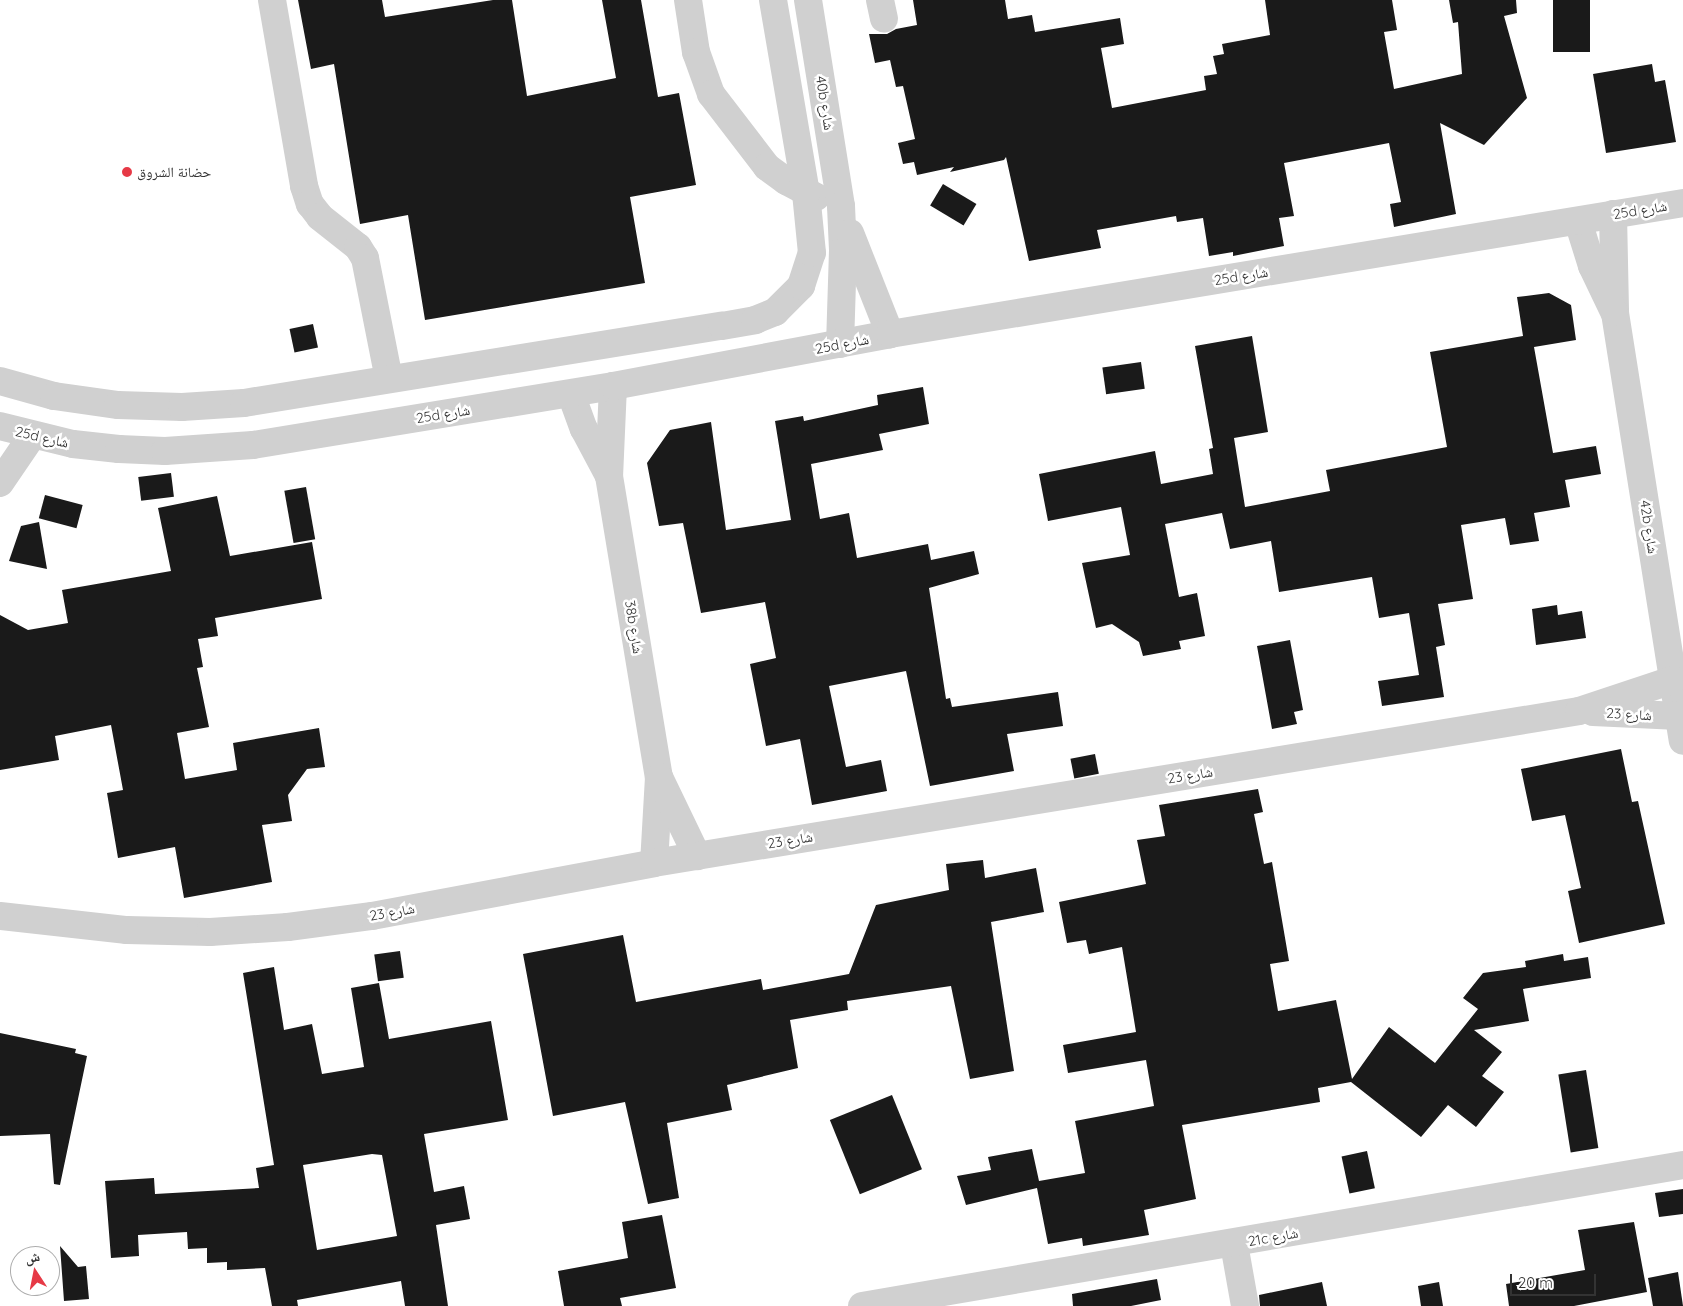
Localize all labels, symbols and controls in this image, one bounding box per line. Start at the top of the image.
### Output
street label: 40b شارع [812,75,838,131]
place label: حضانة الشروق [137,164,211,180]
marker: حضانة الشروق [121,166,133,178]
street label: 25d شارع [1612,197,1668,223]
street label: 25d شارع [1213,263,1269,289]
street label: 25d شارع [814,331,870,357]
street label: 25d شارع [415,401,471,427]
street label: 25d شارع [14,423,70,451]
street label: 42b شارع [1636,499,1662,555]
street label: 38b شارع [621,599,647,655]
street label: شارع 23 [1606,704,1652,724]
street label: شارع 23 [1166,763,1214,787]
street label: شارع 23 [766,828,814,852]
street label: شارع 23 [368,900,416,924]
street label: 21c شارع [1247,1224,1299,1250]
north arrow [10,1246,60,1296]
text: ش [23,1247,41,1268]
scale bar [1513,1264,1599,1296]
text: 20 m [1518,1273,1553,1292]

